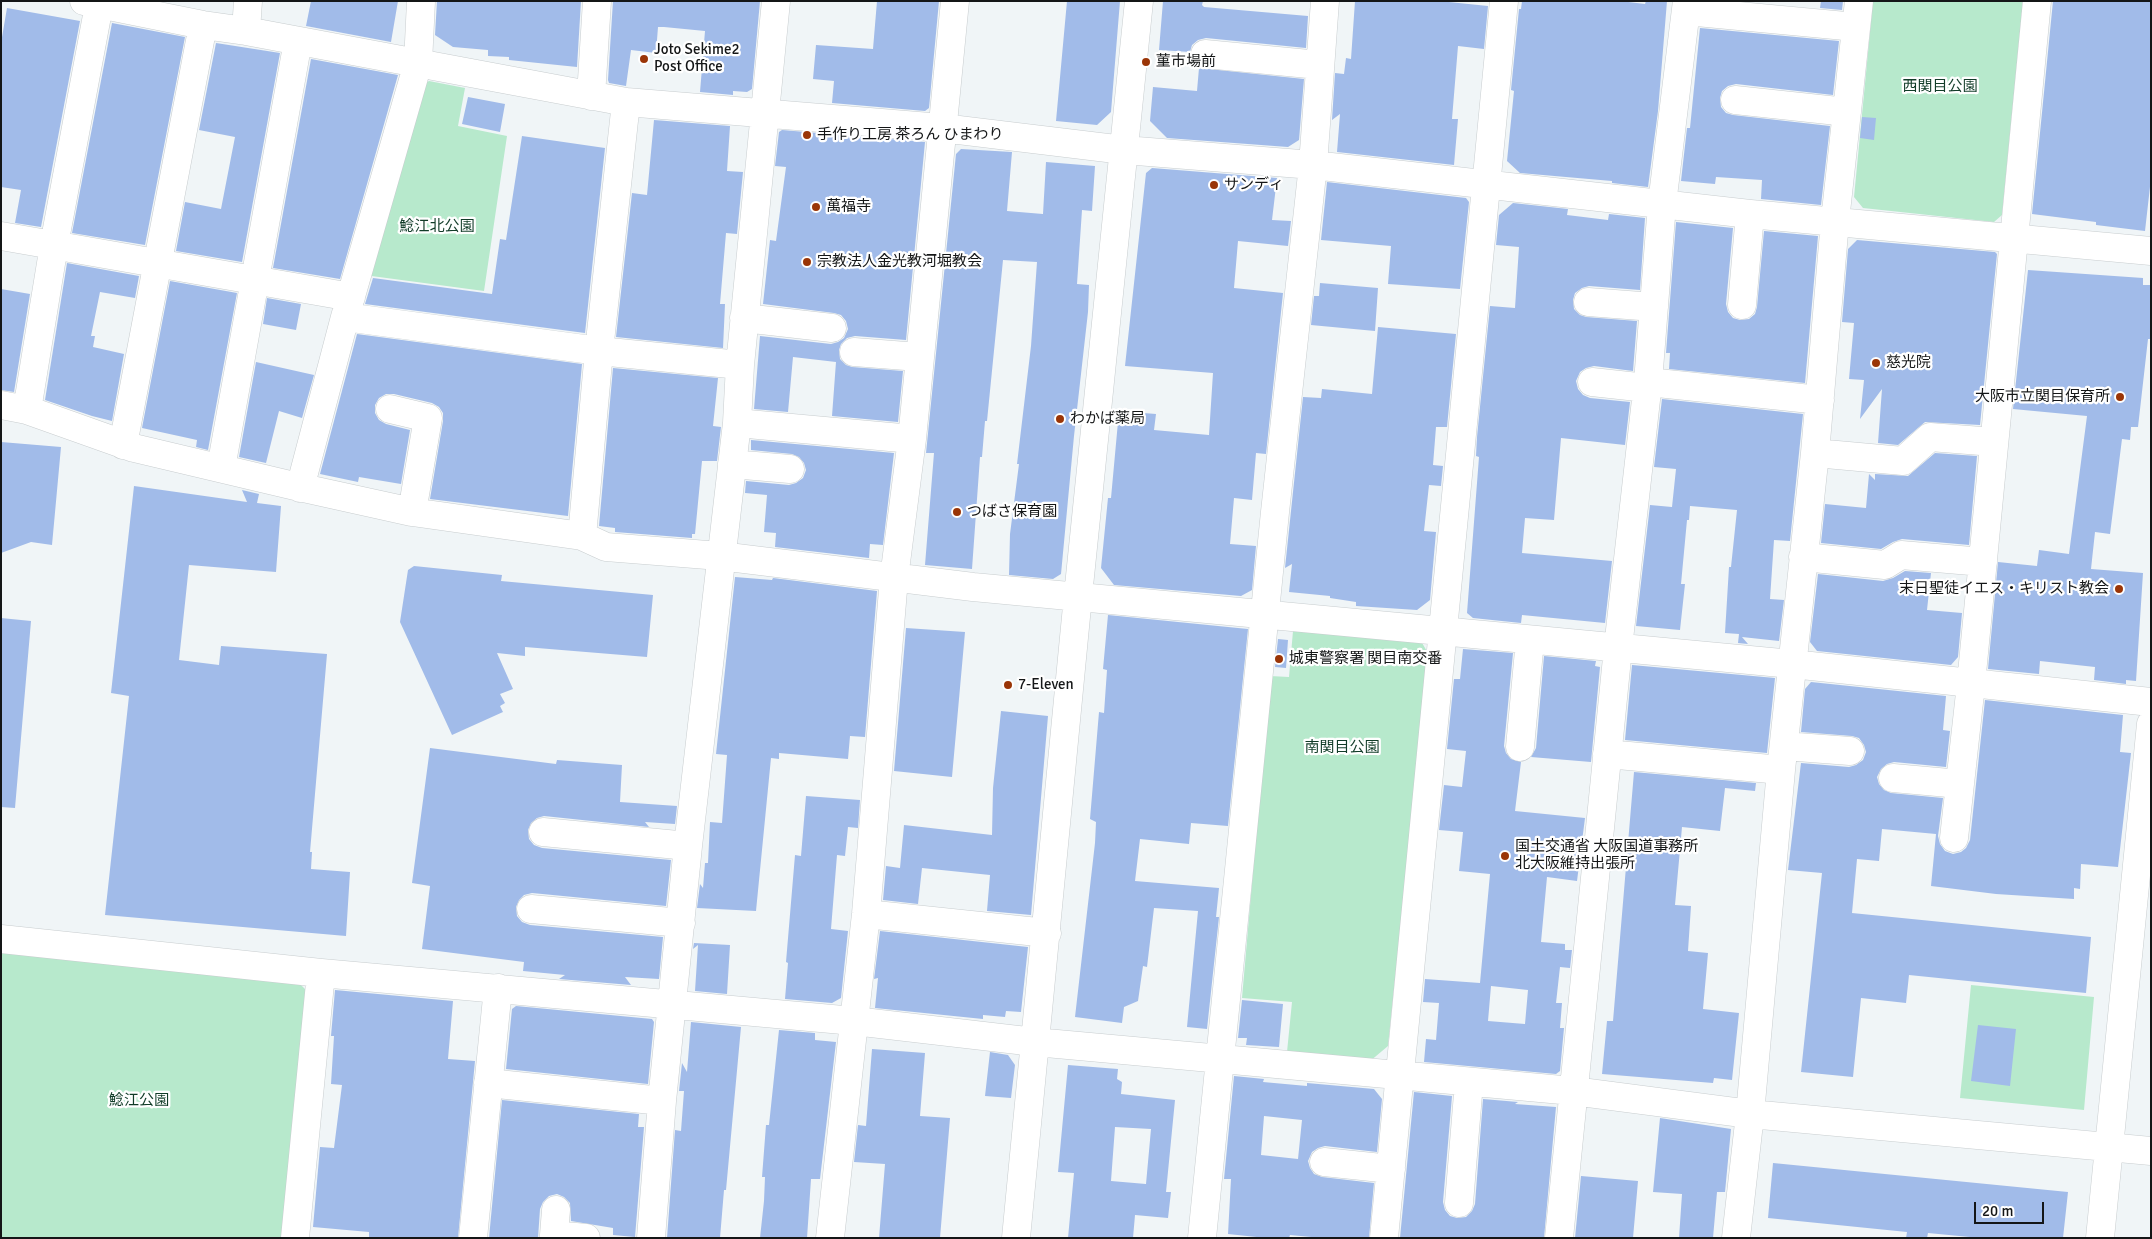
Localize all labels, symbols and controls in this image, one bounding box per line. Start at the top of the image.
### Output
place label: Joto Sekime2 Post Office [654,41,740,76]
marker: Joto Sekime2 Post Office [638,53,650,65]
place label: 菫市場前 [1156,53,1216,71]
marker: 菫市場前 [1140,56,1152,68]
park label: 西関目公園 [1903,78,1977,96]
place label: 手作り工房 茶ろん ひまわり [817,126,1004,144]
marker: 手作り工房 茶ろん ひまわり [801,129,813,141]
place label: サンディ [1224,176,1284,194]
marker: サンディ [1208,179,1220,191]
place label: 萬福寺 [826,198,871,216]
marker: 萬福寺 [810,201,822,213]
park label: 鯰江北公園 [400,218,474,236]
place label: 宗教法人金光教河堀教会 [817,253,982,271]
marker: 宗教法人金光教河堀教会 [801,256,813,268]
place label: 慈光院 [1886,354,1931,372]
marker: 慈光院 [1870,357,1882,369]
place label: 大阪市立関目保育所 [1975,388,2110,406]
marker: 大阪市立関目保育所 [2114,391,2126,403]
place label: わかば薬局 [1070,410,1145,428]
marker: わかば薬局 [1054,413,1066,425]
place label: つばさ保育園 [967,503,1057,521]
marker: つばさ保育園 [951,506,963,518]
place label: 末日聖徒イエス・キリスト教会 [1899,580,2109,598]
marker: 末日聖徒イエス・キリスト教会 [2113,583,2125,595]
place label: 城東警察署 関目南交番 [1289,650,1442,668]
marker: 城東警察署 関目南交番 [1273,653,1285,665]
place label: 7-Eleven [1018,676,1074,694]
marker: 7-Eleven [1002,679,1014,691]
park label: 南関目公園 [1305,739,1379,757]
place label: 国土交通省 大阪国道事務所 北大阪維持出張所 [1515,838,1698,873]
marker: 国土交通省 大阪国道事務所 北大阪維持出張所 [1499,850,1511,862]
park label: 鯰江公園 [109,1092,169,1110]
scale bar [1977,1192,2047,1224]
text: 20 m [1982,1202,2013,1220]

